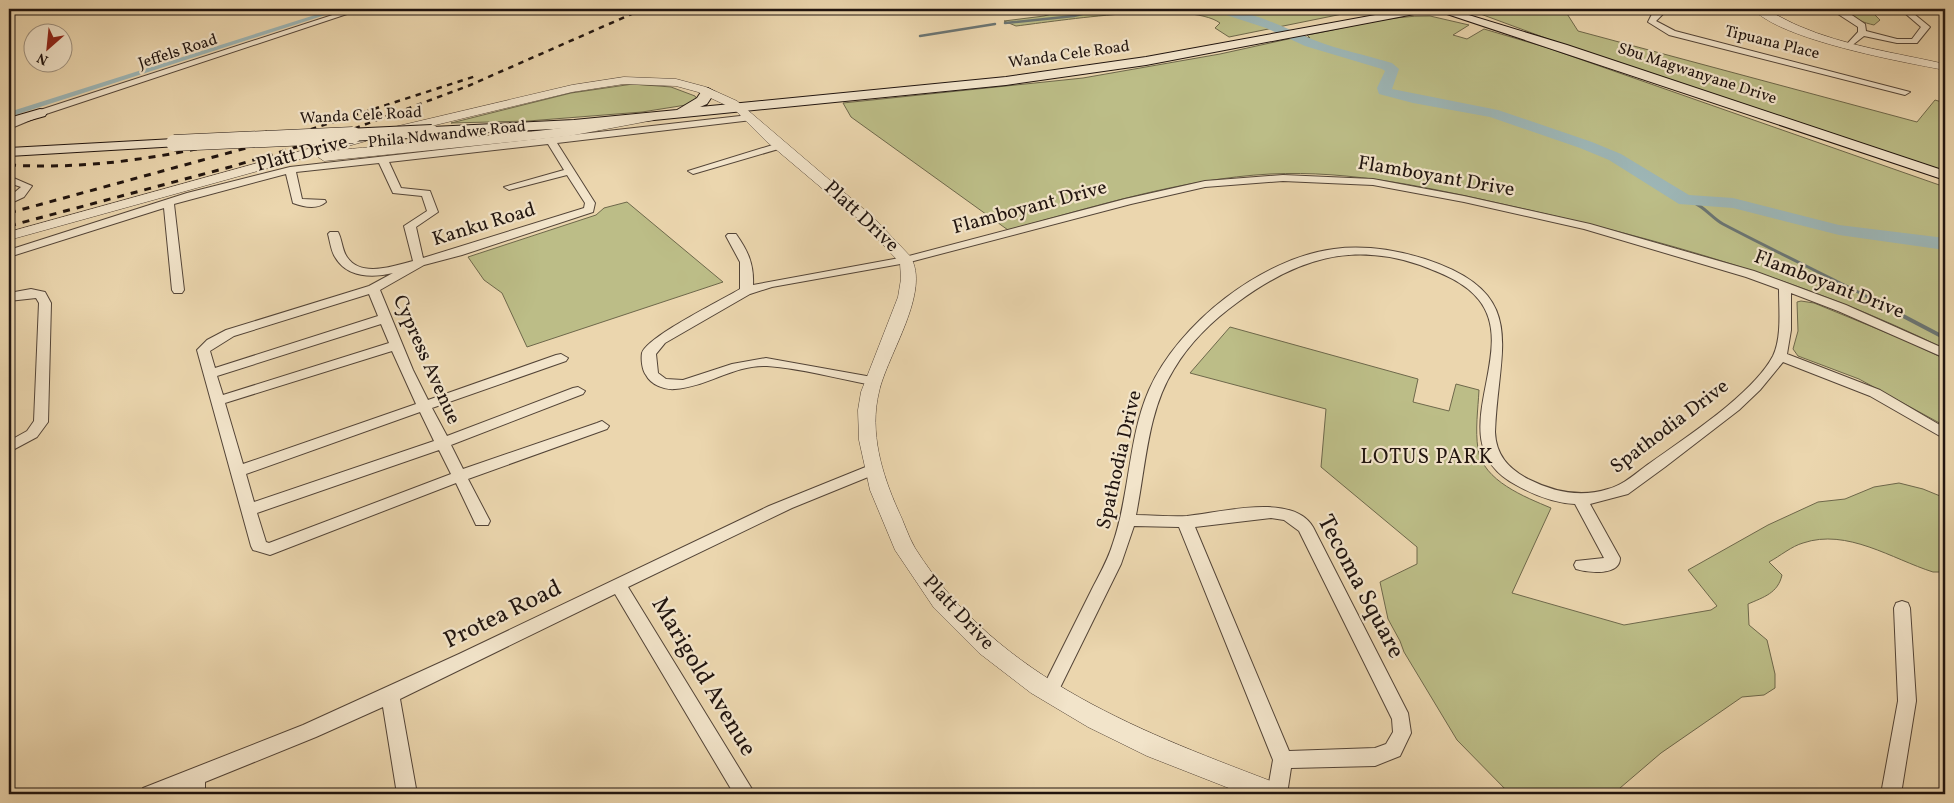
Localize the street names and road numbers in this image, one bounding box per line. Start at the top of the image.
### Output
street label: Tipuana Place [1722,21,1822,65]
street label: Jeffels Road [136,29,220,75]
street label: Wanda Cele Road [1007,36,1131,74]
street label: Sbu Magwanyane Drive [1615,38,1779,110]
street label: Wanda Cele Road [299,102,423,130]
street label: Phila Ndwandwe Road [367,116,527,154]
street label: Platt Drive [253,128,351,180]
street label: Flamboyant Drive [1355,149,1517,205]
street label: Flamboyant Drive [950,174,1110,242]
street label: Platt Drive [817,175,905,259]
street label: Kanku Road [429,196,539,254]
street label: Flamboyant Drive [1750,243,1908,327]
street label: Cypress Avenue [385,291,467,429]
street label: Spathodia Drive [1605,373,1735,481]
street label: Spathodia Drive [1090,388,1150,532]
street label: Tecoma Square [1308,509,1412,665]
street label: Platt Drive [916,569,1000,657]
street label: Protea Road [438,572,568,658]
street label: Marigold Avenue [642,591,764,763]

